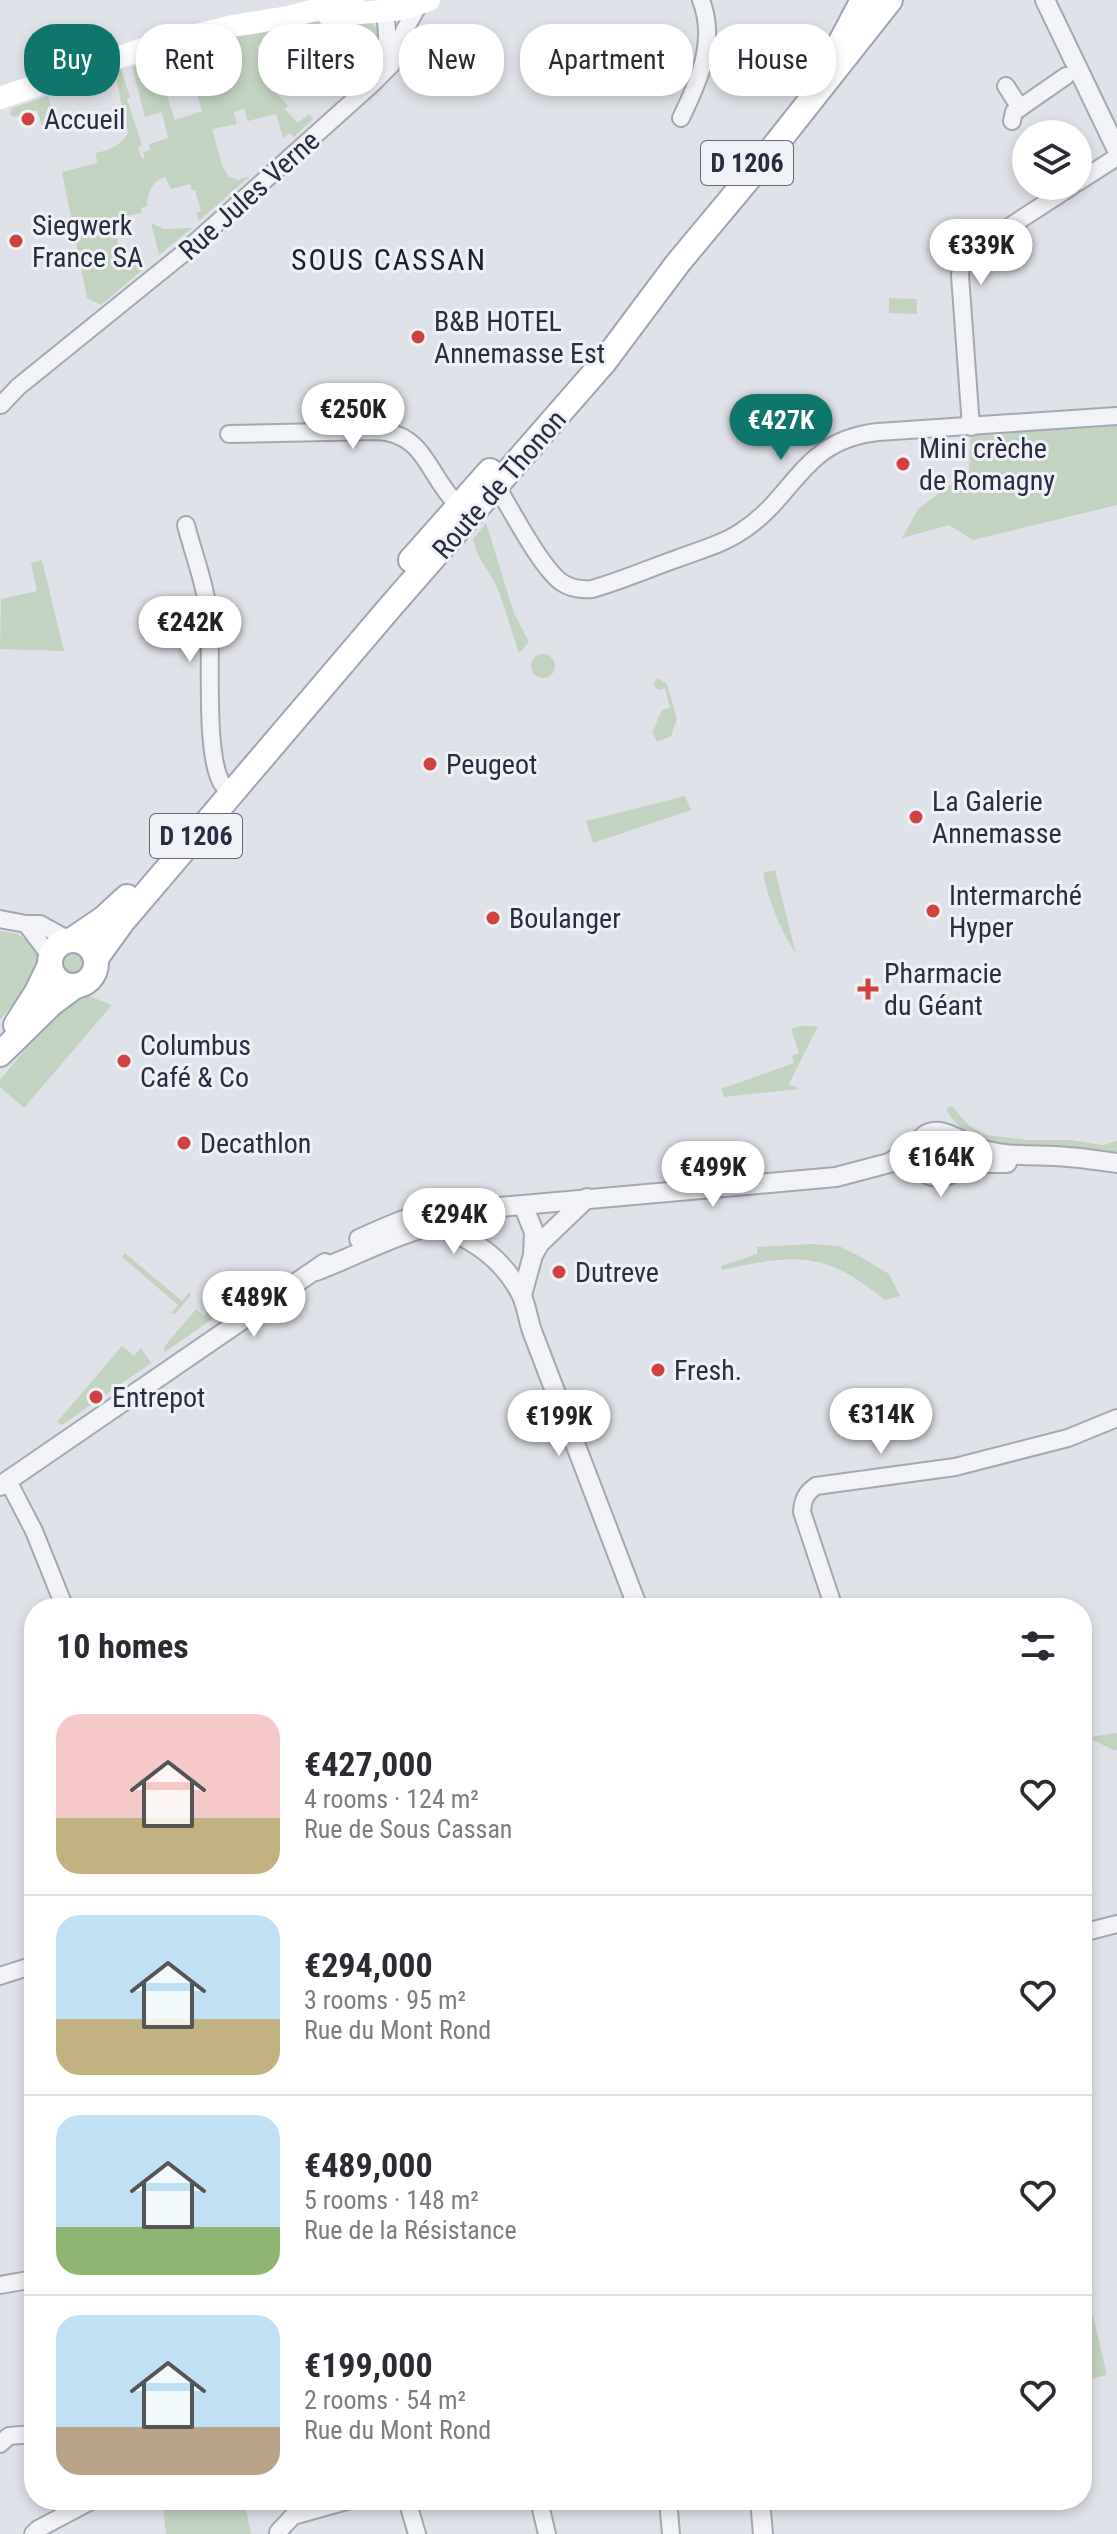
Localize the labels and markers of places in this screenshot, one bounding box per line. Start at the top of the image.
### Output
place label: Accueil [44,103,126,136]
marker: Accueil [19,110,37,128]
place label: Siegwerk France SA [32,209,143,274]
pin: €339K [925,219,1037,287]
marker: Siegwerk France SA [7,232,25,250]
place label: B&B HOTEL Annemasse Est [434,305,605,370]
marker: B&B HOTEL Annemasse Est [409,328,427,346]
pin: €250K [297,383,409,451]
pin: €427K [725,394,837,462]
place label: Mini crèche de Romagny [919,432,1055,497]
marker: Mini crèche de Romagny [894,455,912,473]
pin: €242K [134,596,246,664]
place label: Peugeot [446,748,537,781]
marker: Peugeot [421,755,439,773]
place label: La Galerie Annemasse [932,785,1062,850]
marker: La Galerie Annemasse [907,808,925,826]
place label: Intermarché Hyper [949,879,1082,944]
place label: Boulanger [509,902,621,935]
marker: Intermarché Hyper [924,902,942,920]
marker: Boulanger [484,909,502,927]
place label: Pharmacie du Géant [884,957,1002,1022]
marker: Pharmacie du Géant [859,980,877,998]
place label: Columbus Café & Co [140,1029,251,1094]
marker: Columbus Café & Co [115,1052,133,1070]
place label: Decathlon [200,1127,311,1160]
pin: €164K [885,1131,997,1199]
marker: Decathlon [175,1134,193,1152]
pin: €499K [657,1141,769,1209]
pin: €294K [398,1188,510,1256]
place label: Dutreve [575,1256,659,1289]
marker: Dutreve [550,1263,568,1281]
pin: €489K [198,1271,310,1339]
place label: Fresh. [674,1354,742,1387]
marker: Fresh. [649,1361,667,1379]
place label: Entrepot [112,1381,205,1414]
marker: Entrepot [87,1388,105,1406]
pin: €314K [825,1388,937,1456]
pin: €199K [503,1390,615,1458]

